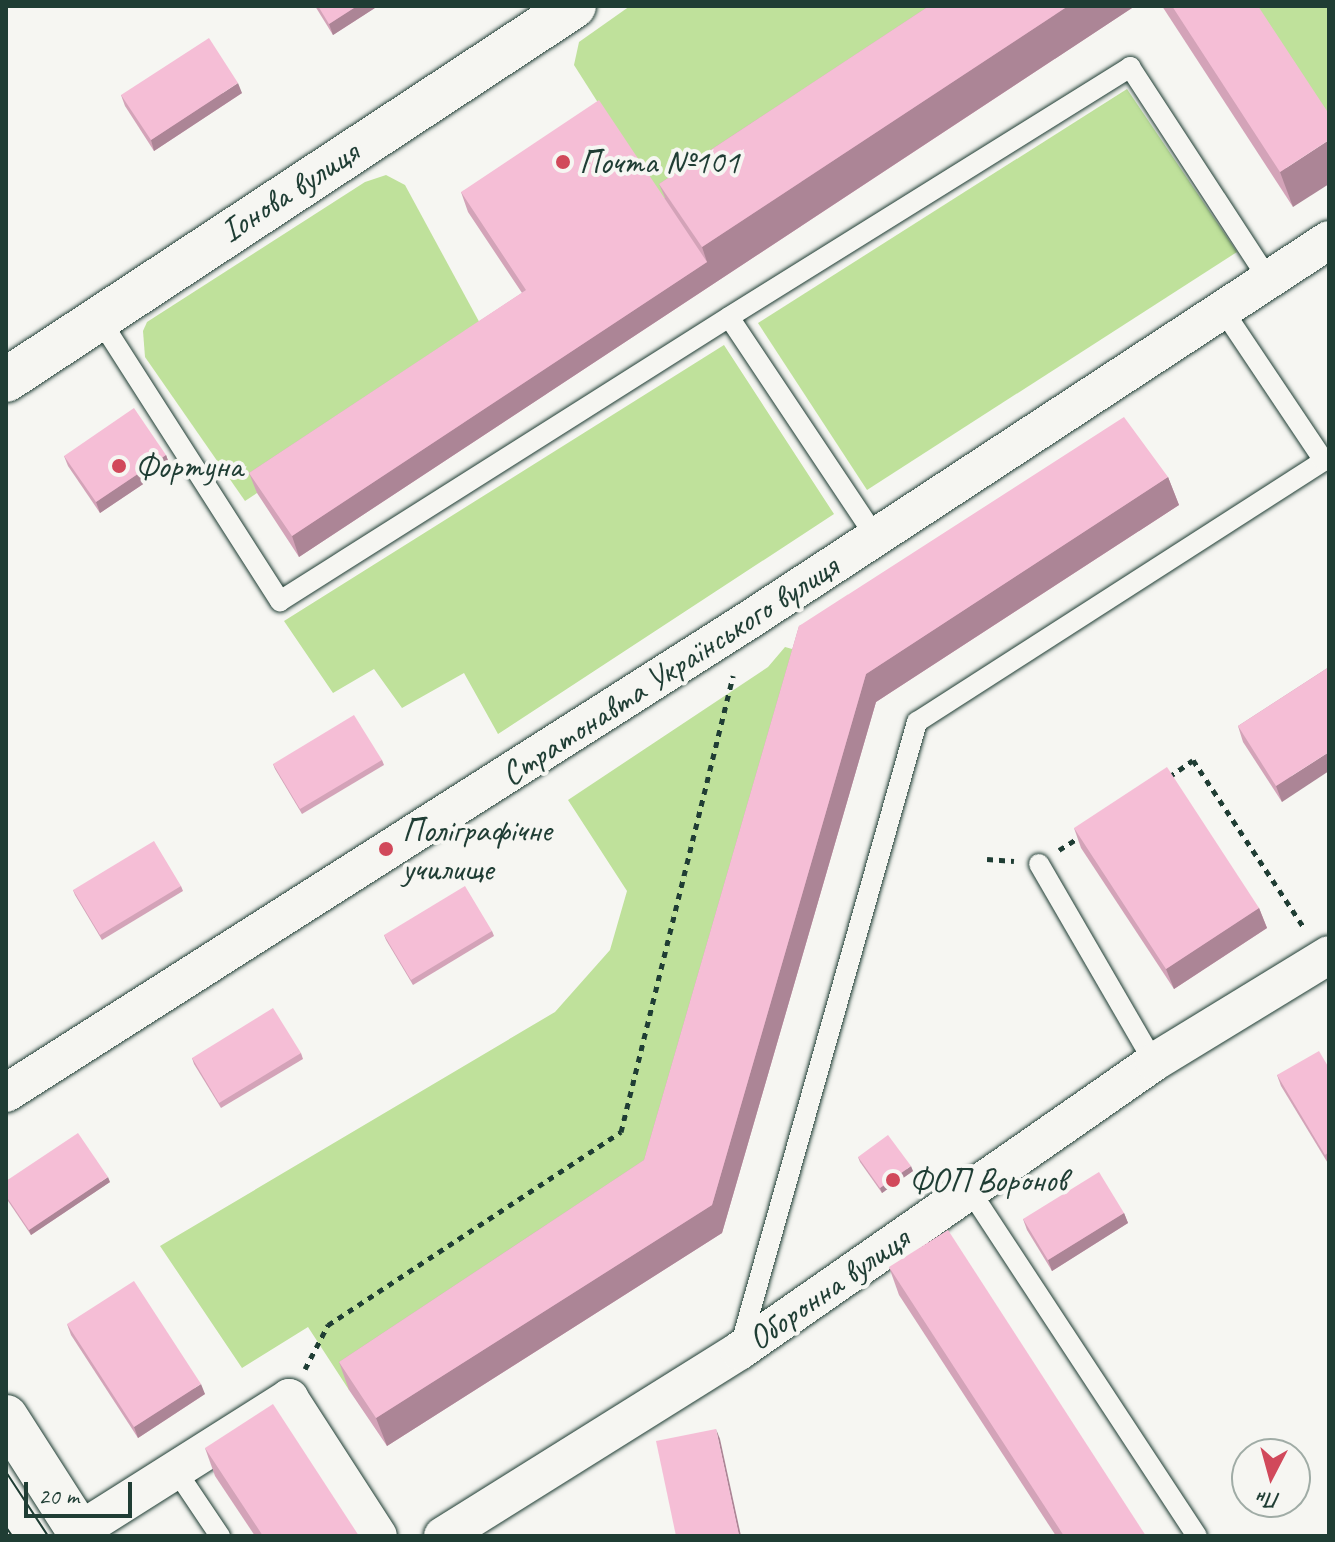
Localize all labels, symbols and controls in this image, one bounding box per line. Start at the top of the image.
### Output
street label: Іонова вулиця [213,132,365,250]
place label: Почта №101 [579,142,739,182]
marker: Почта №101 [554,153,572,171]
place label: Фортуна [135,446,242,486]
marker: Фортуна [110,457,128,475]
street label: Стратонавта Українського вулиця [492,545,846,795]
place label: Поліграфічне училище [402,809,551,888]
marker: Поліграфічне училище [377,840,395,858]
place label: ФОП Воронов [909,1160,1068,1200]
marker: ФОП Воронов [884,1171,902,1189]
street label: Оборонна вулиця [740,1218,916,1358]
north arrow [1231,1438,1311,1518]
scale bar [28,1466,136,1516]
text: 20 m [38,1481,79,1511]
text: Пн [1256,1485,1282,1515]

